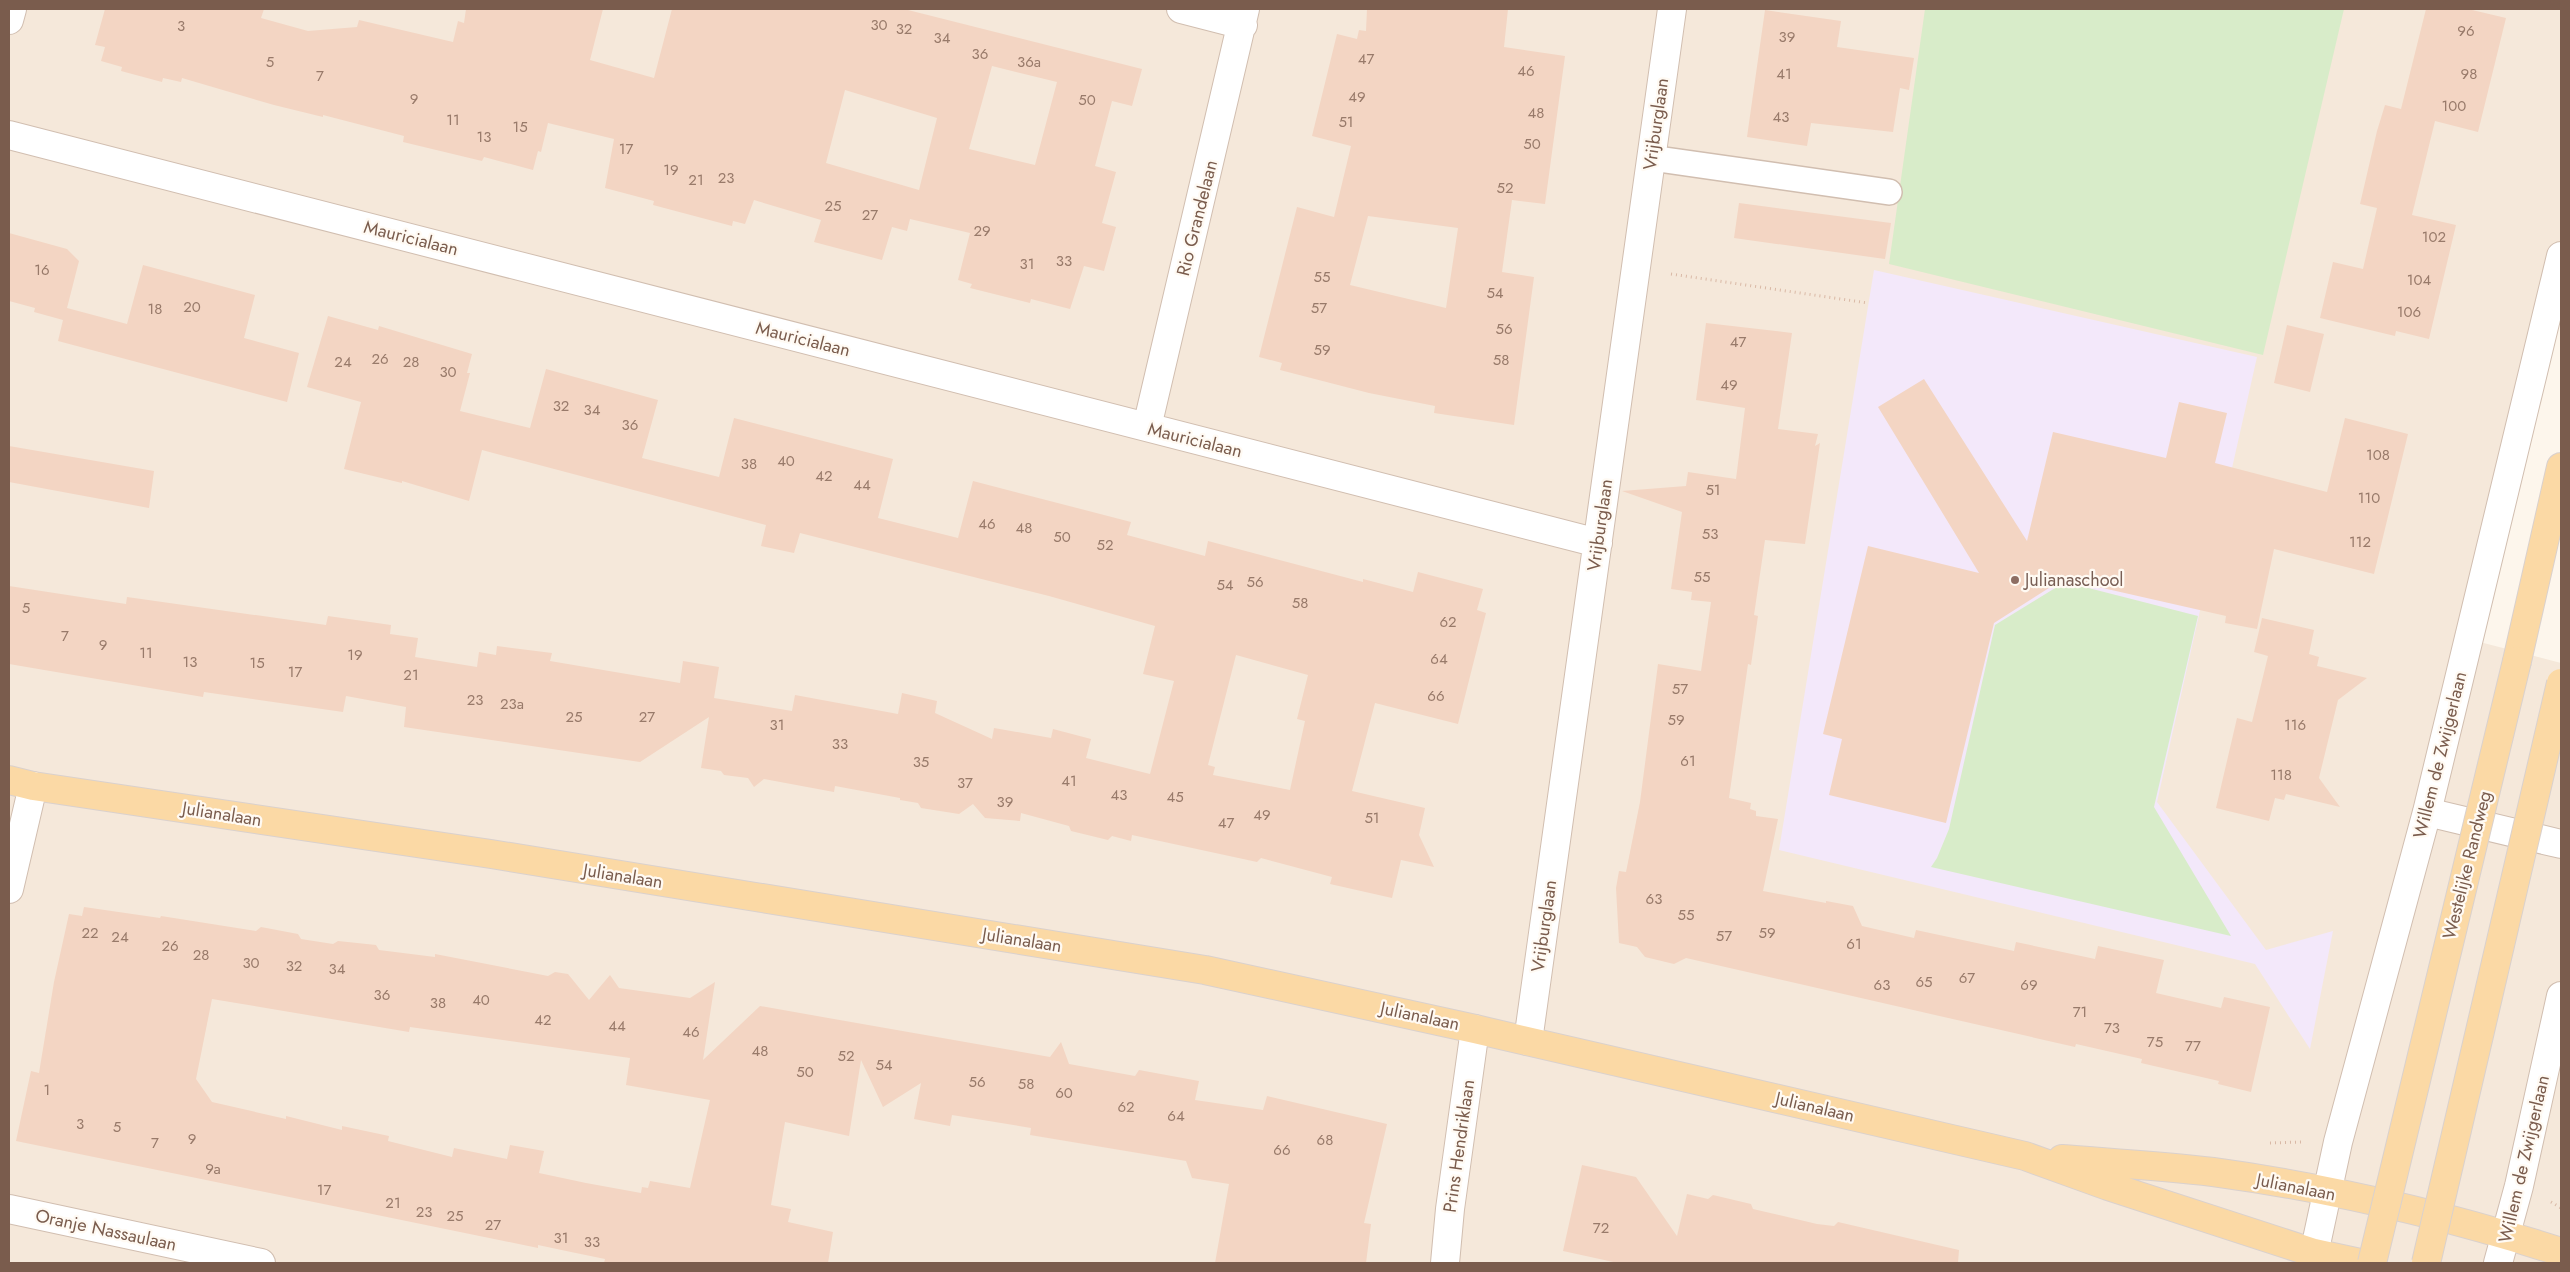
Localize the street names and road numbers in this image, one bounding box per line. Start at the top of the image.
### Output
street label: Vrijburglaan [1637,76,1675,172]
street label: Rio Grandelaan [1170,157,1224,279]
street label: Mauricialaan [361,214,461,262]
street label: Mauricialaan [753,315,853,363]
street label: Mauricialaan [1145,416,1245,464]
street label: Vrijburglaan [1581,477,1619,573]
street label: Willem de Zwijgerlaan [2407,669,2473,841]
street label: Westelijke Randweg [2436,788,2498,942]
street label: Julianalaan [178,795,264,833]
street label: Julianalaan [579,857,665,895]
street label: Vrijburglaan [1525,878,1563,974]
street label: Julianalaan [978,921,1064,959]
street label: Julianalaan [1376,995,1462,1037]
street label: Willem de Zwijgerlaan [2492,1073,2556,1245]
street label: Prins Hendriklaan [1437,1078,1481,1214]
street label: Julianalaan [1771,1085,1857,1129]
street label: Julianalaan [2252,1166,2338,1207]
street label: Oranje Nassaulaan [33,1202,179,1258]

